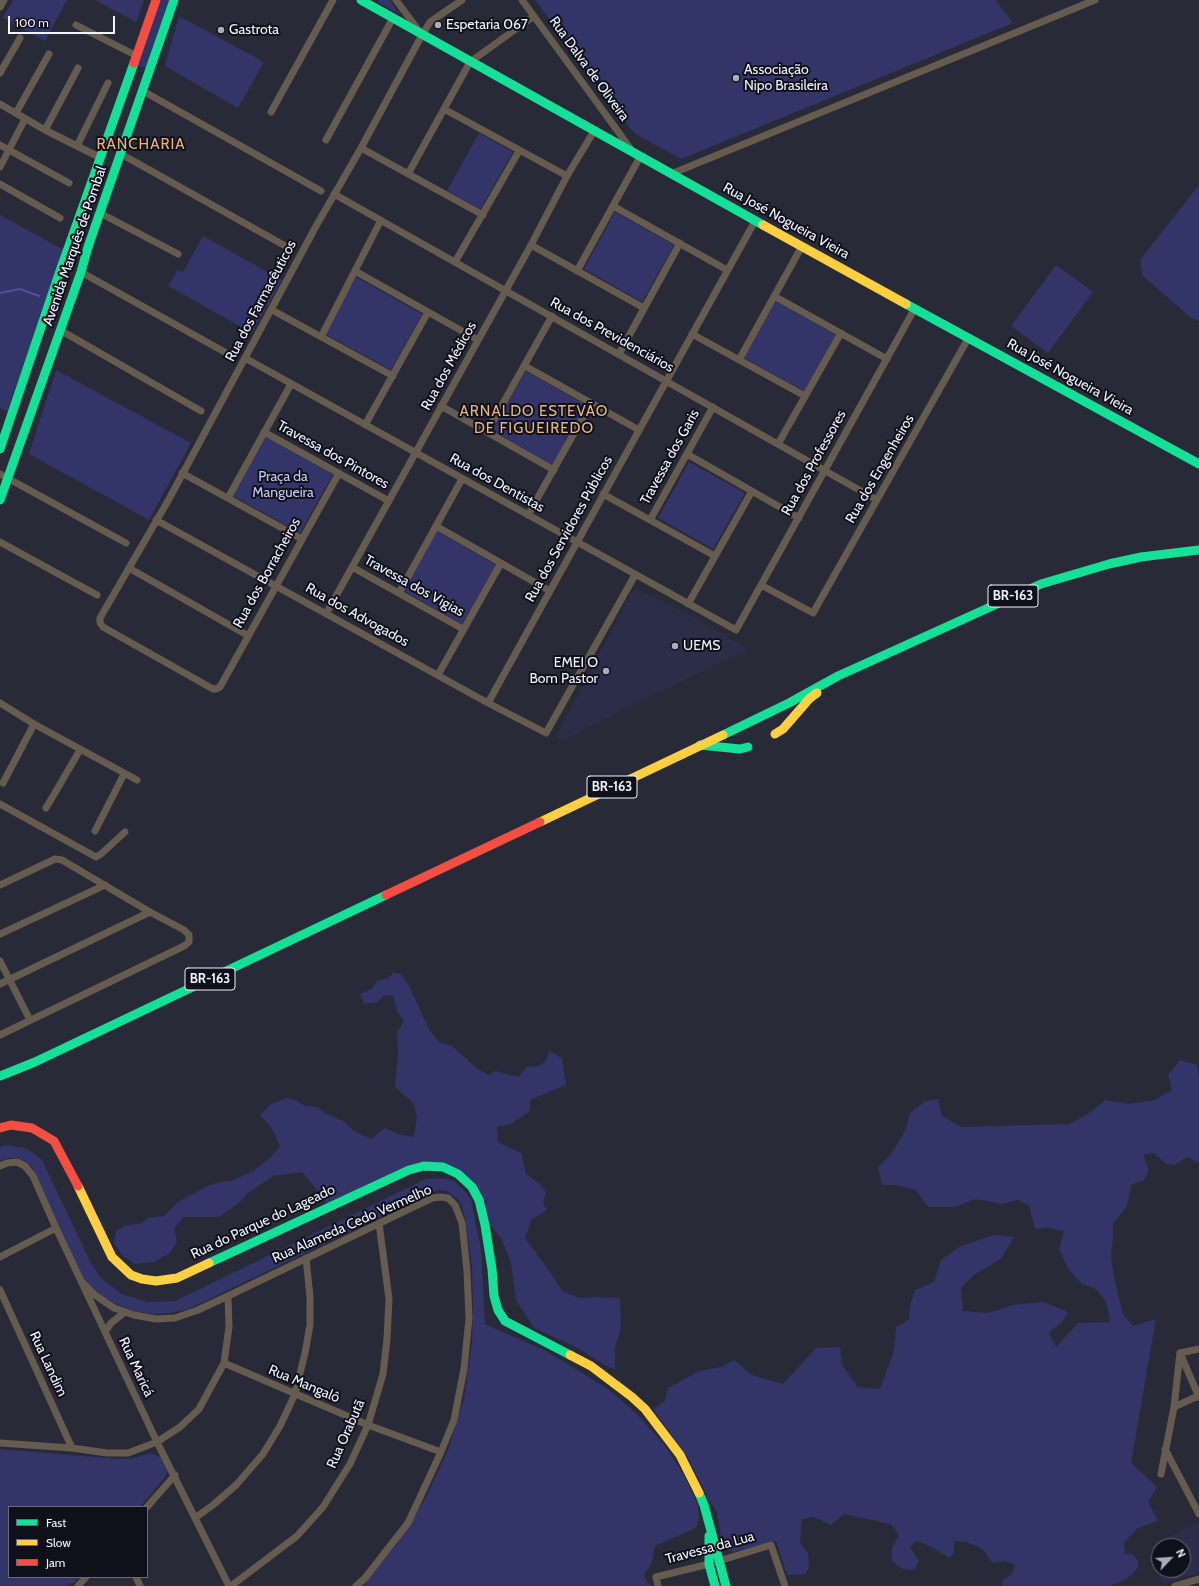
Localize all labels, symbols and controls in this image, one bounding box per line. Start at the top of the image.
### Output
scale bar [10,8,117,34]
street label: Rua Dalva de Oliveira [545,13,633,125]
text: 100 m [15,15,49,30]
place label: Espetaria 067 [446,17,528,33]
marker: Espetaria 067 [433,20,443,30]
place label: Gastrota [229,22,279,38]
marker: Gastrota [216,25,226,35]
place label: Associação Nipo Brasileira [744,62,828,94]
marker: Associação Nipo Brasileira [731,73,741,83]
district label: RANCHARIA [96,136,186,154]
street label: Avenida Marquês de Pombal [40,164,110,328]
street label: Rua José Nogueira Vieira [720,179,852,263]
street label: Rua dos Farmacêuticos [222,238,300,364]
street label: Rua dos Previdenciários [547,294,677,376]
street label: Rua dos Médicos [418,319,480,413]
street label: Rua José Nogueira Vieira [1004,335,1136,419]
district label: ARNALDO ESTEVÃO DE FIGUEIREDO [460,403,608,438]
street label: Travessa dos Garis [637,407,703,507]
street label: Rua dos Professores [778,407,850,519]
street label: Rua dos Engenheiros [842,412,918,526]
street label: Travessa dos Pintores [274,417,392,493]
street label: Rua dos Dentistas [447,450,547,516]
street label: Rua dos Servidores Públicos [522,453,616,605]
park label: Praça da Mangueira [252,469,314,502]
street label: Rua dos Borracheiros [230,515,304,631]
street label: Travessa dos Vigias [361,552,467,620]
street label: Rua dos Advogados [302,580,412,650]
road number: BR-163 [988,585,1038,607]
place label: UEMS [683,638,720,654]
marker: UEMS [670,641,680,651]
place label: EMEI O Bom Pastor [529,655,598,688]
marker: EMEI O Bom Pastor [601,666,611,676]
road number: BR-163 [587,776,637,798]
road number: BR-163 [185,968,235,990]
street label: Rua do Parque do Lageado [188,1181,338,1263]
street label: Rua Alameda Cedo Vermelho [270,1181,434,1267]
street label: Rua Landim [26,1329,70,1399]
street label: Rua Maricá [115,1334,157,1400]
street label: Rua Mangalô [266,1361,342,1407]
street label: Rua Orabutã [323,1397,369,1471]
legend [8,1506,148,1578]
text: Fast [46,1515,66,1530]
street label: Travessa da Lua [664,1528,756,1568]
text: Slow [46,1535,71,1550]
north arrow [1151,1538,1191,1578]
text: N [1173,1547,1189,1560]
text: Jam [46,1555,65,1570]

